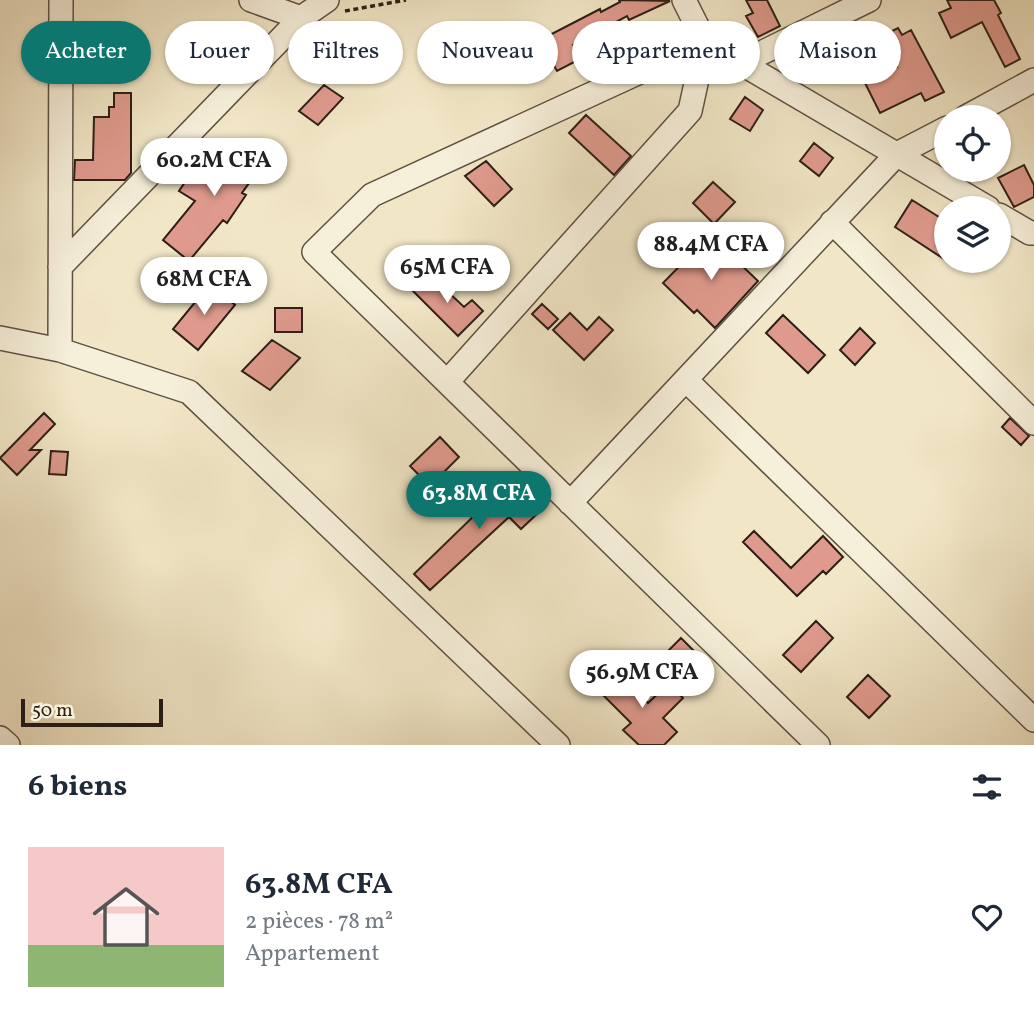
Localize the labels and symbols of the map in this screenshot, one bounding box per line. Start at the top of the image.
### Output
pin: 60.2M CFA [134,138,294,198]
pin: 88.4M CFA [631,222,791,282]
pin: 65M CFA [382,246,512,305]
pin: 68M CFA [139,258,269,317]
pin: 63.8M CFA [399,472,559,531]
pin: 56.9M CFA [562,650,722,710]
scale bar [21,696,163,728]

